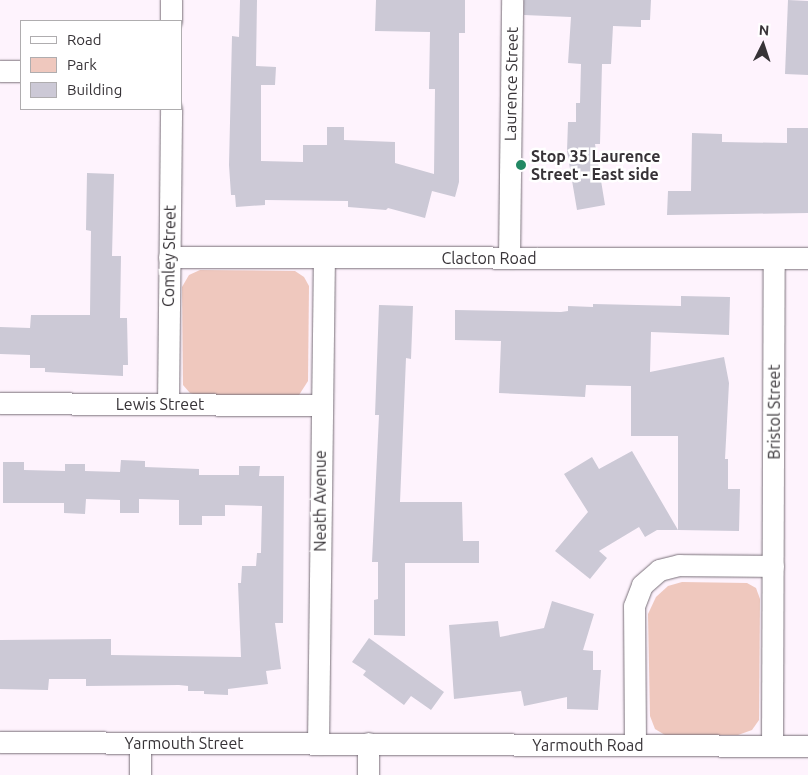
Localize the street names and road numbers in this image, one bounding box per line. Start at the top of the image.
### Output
street label: Laurence Street [500,27,522,141]
street label: Comley Street [159,205,179,307]
street label: Clacton Road [442,248,536,268]
street label: Bristol Street [764,364,784,460]
street label: Lewis Street [116,394,204,414]
street label: Neath Avenue [310,450,330,552]
street label: Yarmouth Street [124,733,244,753]
street label: Yarmouth Road [532,735,644,755]

